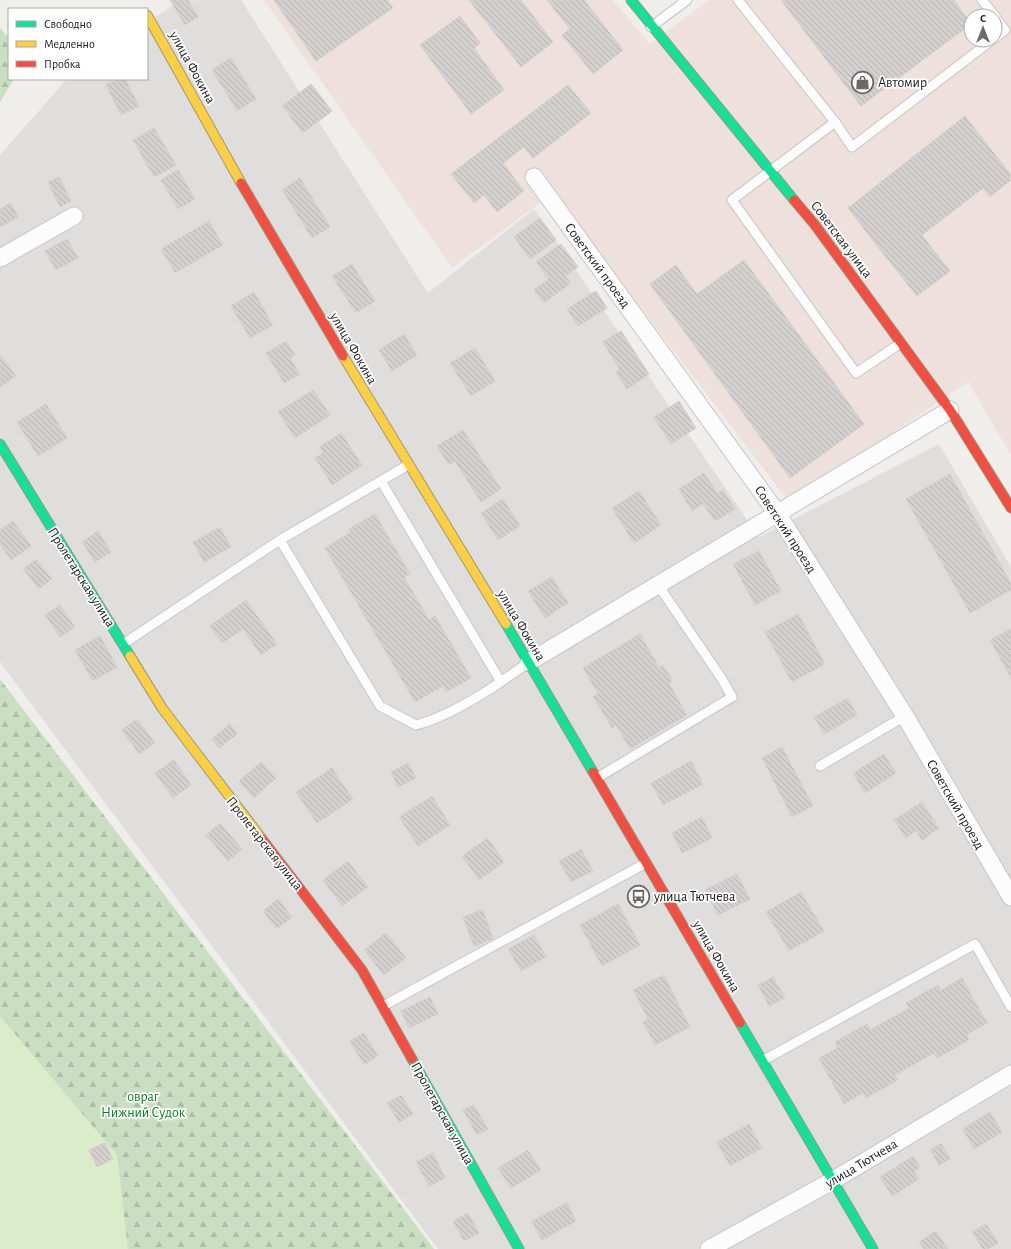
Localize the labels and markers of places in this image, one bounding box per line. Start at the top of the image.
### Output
shop icon: Автомир [850,69,876,95]
place label: Автомир [878,76,927,90]
bus stop icon: улица Тютчева [626,883,652,909]
place label: улица Тютчева [653,890,736,904]

